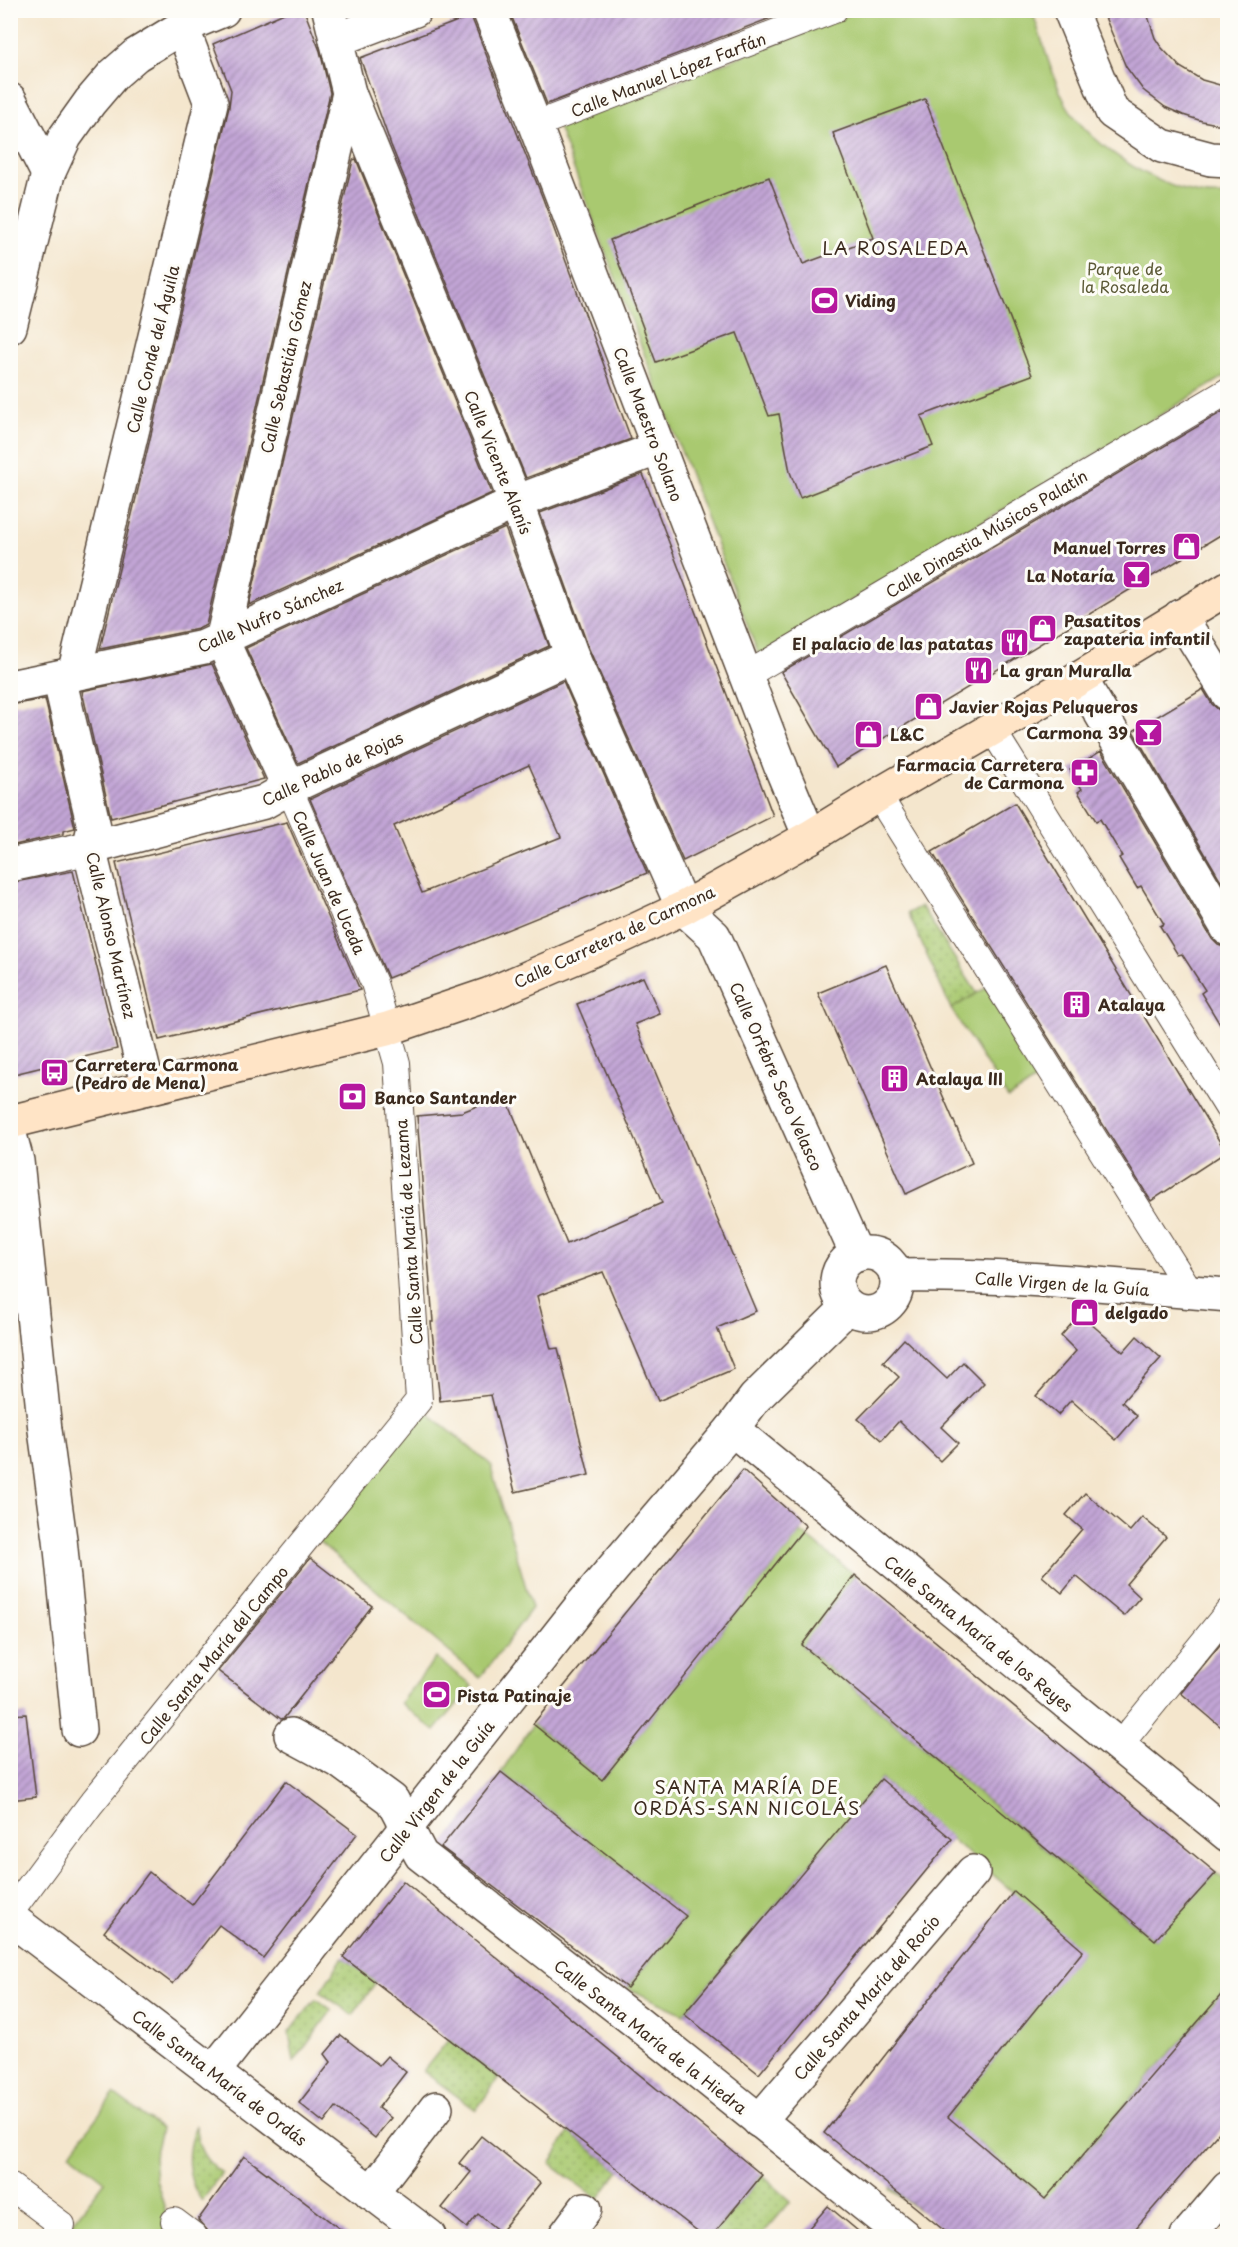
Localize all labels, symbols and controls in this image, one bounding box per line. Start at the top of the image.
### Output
street label: Calle Manuel López Farfán [567,26,769,122]
district label: LA ROSALEDA [822,234,970,261]
park label: Parque de la Rosaleda [1081,256,1169,298]
street label: Calle Conde del Águila [119,262,185,436]
street label: Calle Sebastián Gómez [253,278,317,456]
sports icon: Viding [808,284,840,316]
place label: Viding [845,288,896,312]
street label: Calle Maestro Solano [608,343,690,505]
street label: Calle Vicente Alanís [459,386,539,538]
street label: Calle Dinastia Músicos Palatín [880,463,1092,603]
shop icon: Manuel Torres [1171,531,1203,563]
place label: Manuel Torres [1053,535,1166,559]
bar icon: La Notaría [1120,559,1152,591]
place label: La Notaría [1026,563,1116,587]
street label: Calle Nufro Sánchez [193,572,347,658]
place label: Pasatitos zapateria infantil [1064,608,1210,650]
shop icon: Pasatitos zapateria infantil [1027,613,1059,645]
restaurant icon: El palacio de las patatas [998,627,1030,659]
place label: El palacio de las patatas [792,631,993,655]
restaurant icon: La gran Muralla [963,654,995,686]
place label: La gran Muralla [1000,658,1132,682]
shop icon: Javier Rojas Peluqueros [912,690,944,722]
place label: Javier Rojas Peluqueros [949,694,1138,718]
bar icon: Carmona 39 [1133,716,1165,748]
shop icon: L&C [853,718,885,750]
place label: Carmona 39 [1026,720,1128,744]
place label: L&C [890,722,924,746]
street label: Calle Pablo de Rojas [257,725,407,811]
place label: Farmacia Carretera de Carmona [896,752,1065,794]
pharmacy icon: Farmacia Carretera de Carmona [1069,757,1101,789]
street label: Calle Juan de Uceda [287,806,373,958]
street label: Calle Alonso Martínez [81,849,143,1021]
street label: Calle Carretera de Carmona [510,879,718,993]
street label: Calle Orfebre Seco Velasco [724,978,830,1174]
building icon: Atalaya [1061,988,1093,1020]
place label: Atalaya [1098,992,1165,1016]
place label: Carretera Carmona (Pedro de Mena) [75,1052,239,1094]
bus stop icon: Carretera Carmona (Pedro de Mena) [38,1057,70,1089]
building icon: Atalaya III [879,1062,911,1094]
place label: Atalaya III [916,1066,1003,1090]
bank icon: Banco Santander [337,1081,369,1113]
place label: Banco Santander [374,1085,517,1109]
street label: Calle Santa Mariá de Lezama [388,1118,428,1346]
street label: Calle Virgen de la Guía [974,1265,1150,1301]
shop icon: delgado [1068,1296,1100,1328]
place label: delgado [1105,1300,1168,1324]
street label: Calle Santa María de los Reyes [879,1549,1079,1717]
street label: Calle Santa María del Campo [133,1560,293,1750]
sports icon: Pista Patinaje [420,1679,452,1711]
place label: Pista Patinaje [457,1683,572,1707]
street label: Calle Virgen de la Guía [373,1715,499,1867]
district label: SANTA MARÍA DE ORDÁS-SAN NICOLÁS [633,1773,861,1821]
street label: Calle Santa María del Rocío [787,1909,945,2085]
street label: Calle Santa María de la Hiedra [549,1953,753,2119]
street label: Calle Santa María de Ordás [128,2003,312,2151]

